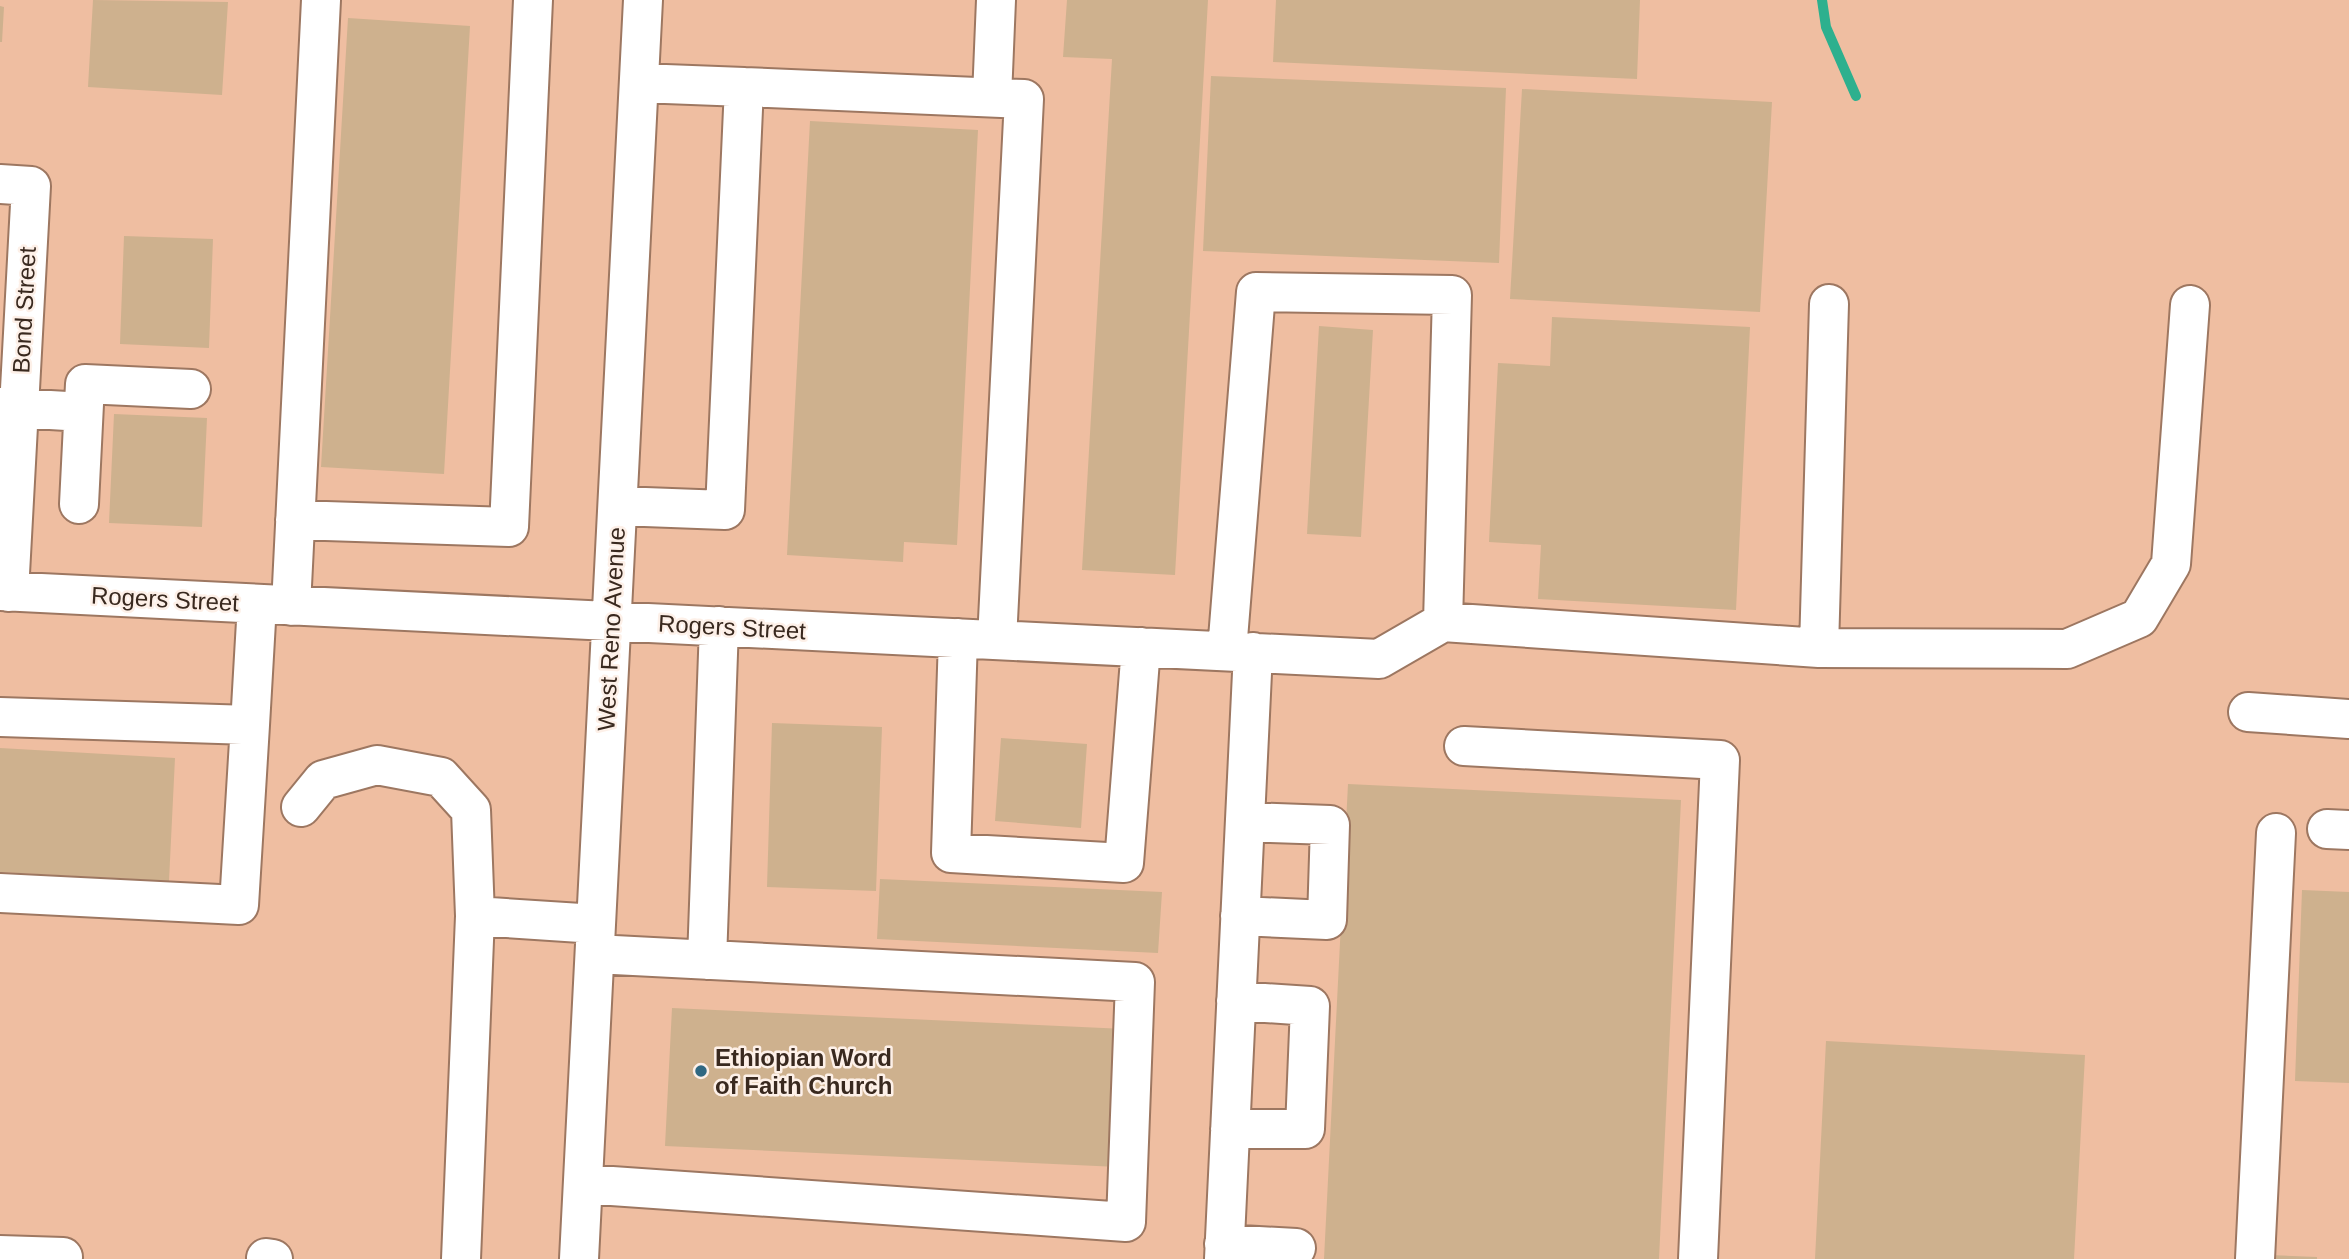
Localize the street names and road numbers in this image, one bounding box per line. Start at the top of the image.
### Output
street label: Bond Street [7,246,41,374]
street label: West Reno Avenue [592,526,630,732]
street label: Rogers Street [90,582,240,616]
street label: Rogers Street [657,610,807,644]

